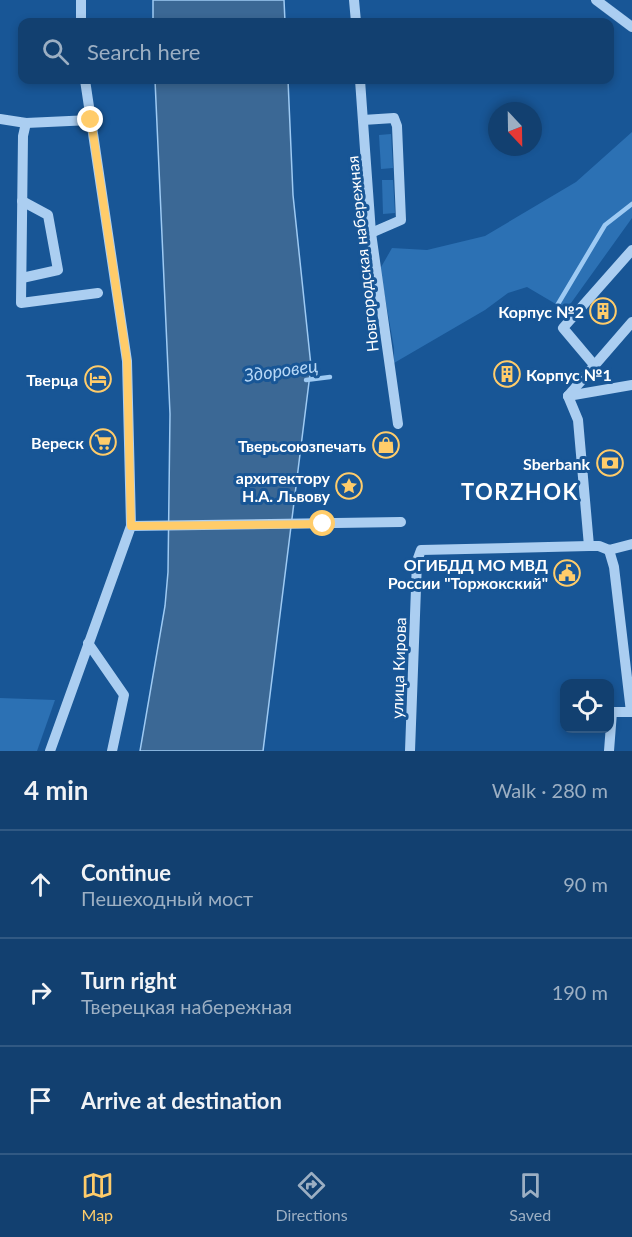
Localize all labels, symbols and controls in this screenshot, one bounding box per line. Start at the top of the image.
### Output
search box [18,18,614,84]
icon: search [39,35,72,68]
text: Search here [87,38,200,65]
north arrow [488,102,542,156]
route end [77,106,103,132]
street label: Новгородская набережная [342,155,382,353]
building icon: Корпус №2 [588,296,618,326]
place label: Корпус №2 [498,302,584,321]
water label: Здоровец [242,354,319,386]
building icon: Корпус №1 [492,359,522,389]
hotel icon: Тверца [83,364,113,394]
place label: Корпус №1 [526,365,612,384]
place label: Тверца [26,370,78,389]
supermarket icon: Вереск [88,427,118,457]
shop icon: Тверьсоюзпечать [371,430,401,460]
place label: Вереск [31,433,84,452]
place label: Тверьсоюзпечать [238,436,366,455]
bank icon: Sberbank [595,448,625,478]
place label: Sberbank [523,454,590,473]
place label: архитектору Н.А. Львову [236,468,331,505]
place icon: архитектору Н.А. Львову [334,471,364,501]
district label: TORZHOK [461,478,579,505]
route start [309,510,335,536]
place label: ОГИБДД МО МВД России "Торжокский" [388,555,548,592]
public building icon: ОГИБДД МО МВД России "Торжокский" [552,558,582,588]
street label: улица Кирова [387,617,409,719]
map controls [560,679,614,733]
button: locate [560,679,614,733]
text: 4 min [24,774,88,806]
text: Walk · 280 m [492,778,608,802]
text: Continue [81,859,171,886]
icon: ahead [24,868,57,901]
text: 90 m [563,872,608,896]
text: Пешеходный мост [81,886,253,910]
text: Turn right [81,967,176,994]
icon: right [24,976,57,1009]
text: 190 m [552,980,608,1004]
text: Тверецкая набережная [81,994,292,1018]
icon: arrive [24,1084,57,1117]
text: Arrive at destination [81,1087,282,1114]
tab: Map [81,1169,114,1224]
tab: Directions [275,1169,348,1224]
tab: Saved [509,1169,551,1224]

